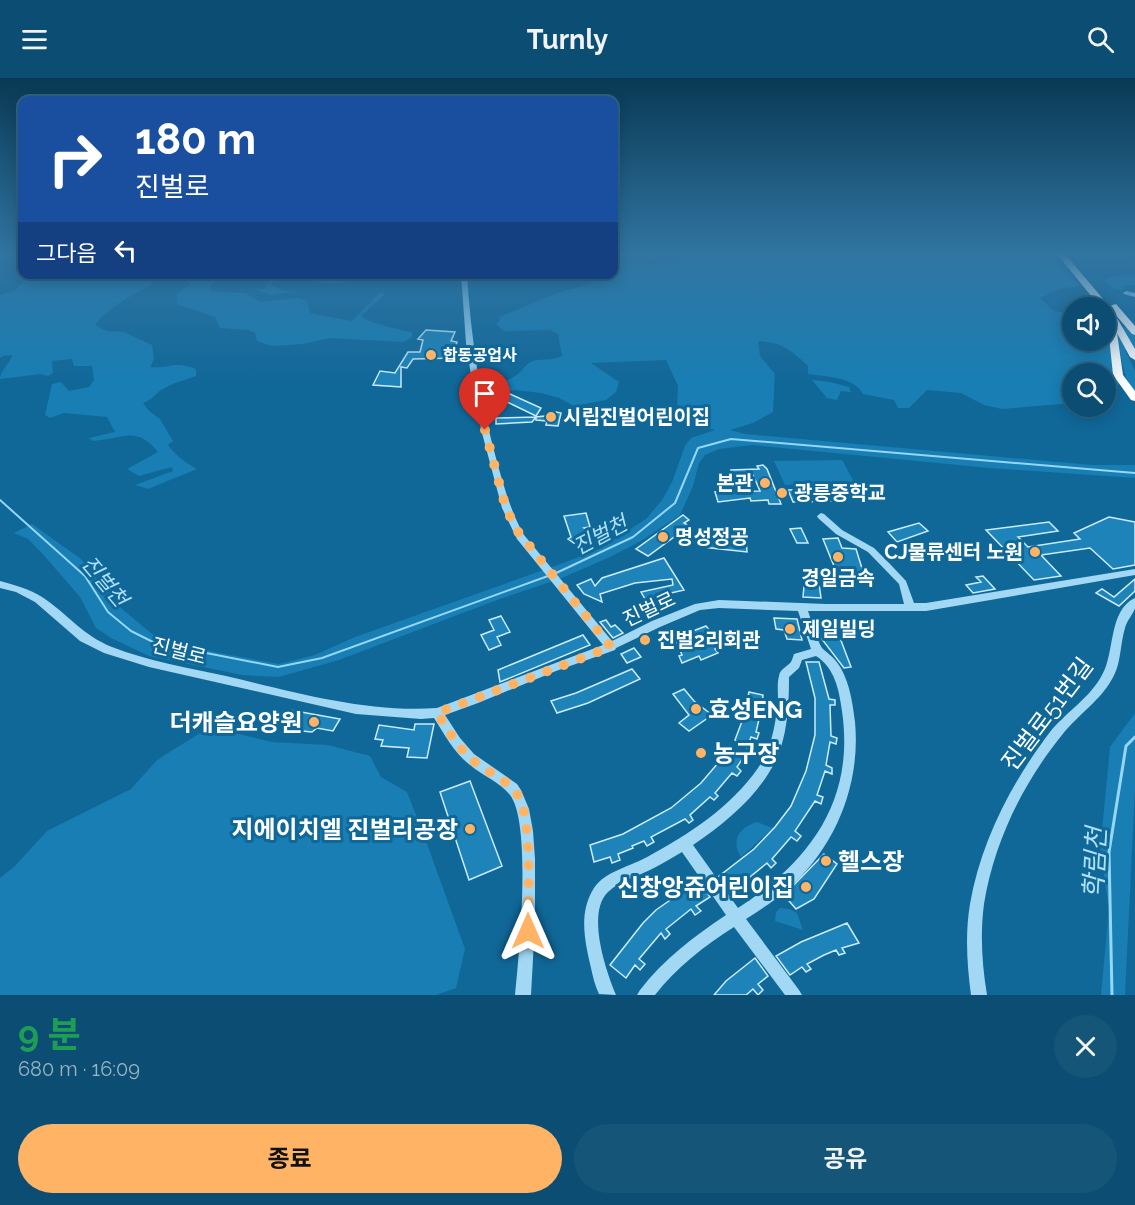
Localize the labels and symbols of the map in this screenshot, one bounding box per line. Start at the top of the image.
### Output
place label: 합동공업사 [443,346,517,365]
marker: 합동공업사 [424,348,438,362]
pin [459,368,510,430]
place label: 시립진벌어린이집 [563,405,710,429]
marker: 시립진벌어린이집 [544,410,558,424]
place label: 본관 [716,471,754,495]
marker: 본관 [758,476,772,490]
place label: 광릉중학교 [794,481,886,505]
marker: 광릉중학교 [775,486,789,500]
water label: 진벌천 [569,509,634,560]
place label: 명성정공 [675,525,749,549]
marker: 명성정공 [656,530,670,544]
place label: CJ물류센터 노원 [884,540,1023,564]
marker: CJ물류센터 노원 [1028,545,1042,559]
marker: 경일금속 [831,550,845,564]
water label: 진벌천 [77,551,135,613]
place label: 경일금속 [801,566,875,590]
street label: 진벌로 [619,586,679,632]
place label: 제일빌딩 [802,617,876,641]
marker: 제일빌딩 [783,622,797,636]
place label: 진벌2리회관 [657,628,761,652]
street label: 진벌로 [149,633,209,669]
marker: 진벌2리회관 [638,633,652,647]
street label: 진벌로51번길 [995,652,1099,776]
place label: 효성ENG [708,695,802,724]
marker: 효성ENG [689,702,703,716]
place label: 더캐슬요양원 [170,708,302,737]
marker: 더캐슬요양원 [307,715,321,729]
place label: 농구장 [713,739,779,768]
marker: 농구장 [694,746,708,760]
place label: 지에이치엘 진벌리공장 [231,815,458,844]
marker: 지에이치엘 진벌리공장 [463,822,477,836]
water label: 학림천 [1078,823,1112,900]
place label: 헬스장 [838,847,904,876]
marker: 헬스장 [819,854,833,868]
place label: 신창앙쥬어린이집 [617,873,794,902]
marker: 신창앙쥬어린이집 [799,880,813,894]
position arrow [496,899,560,963]

